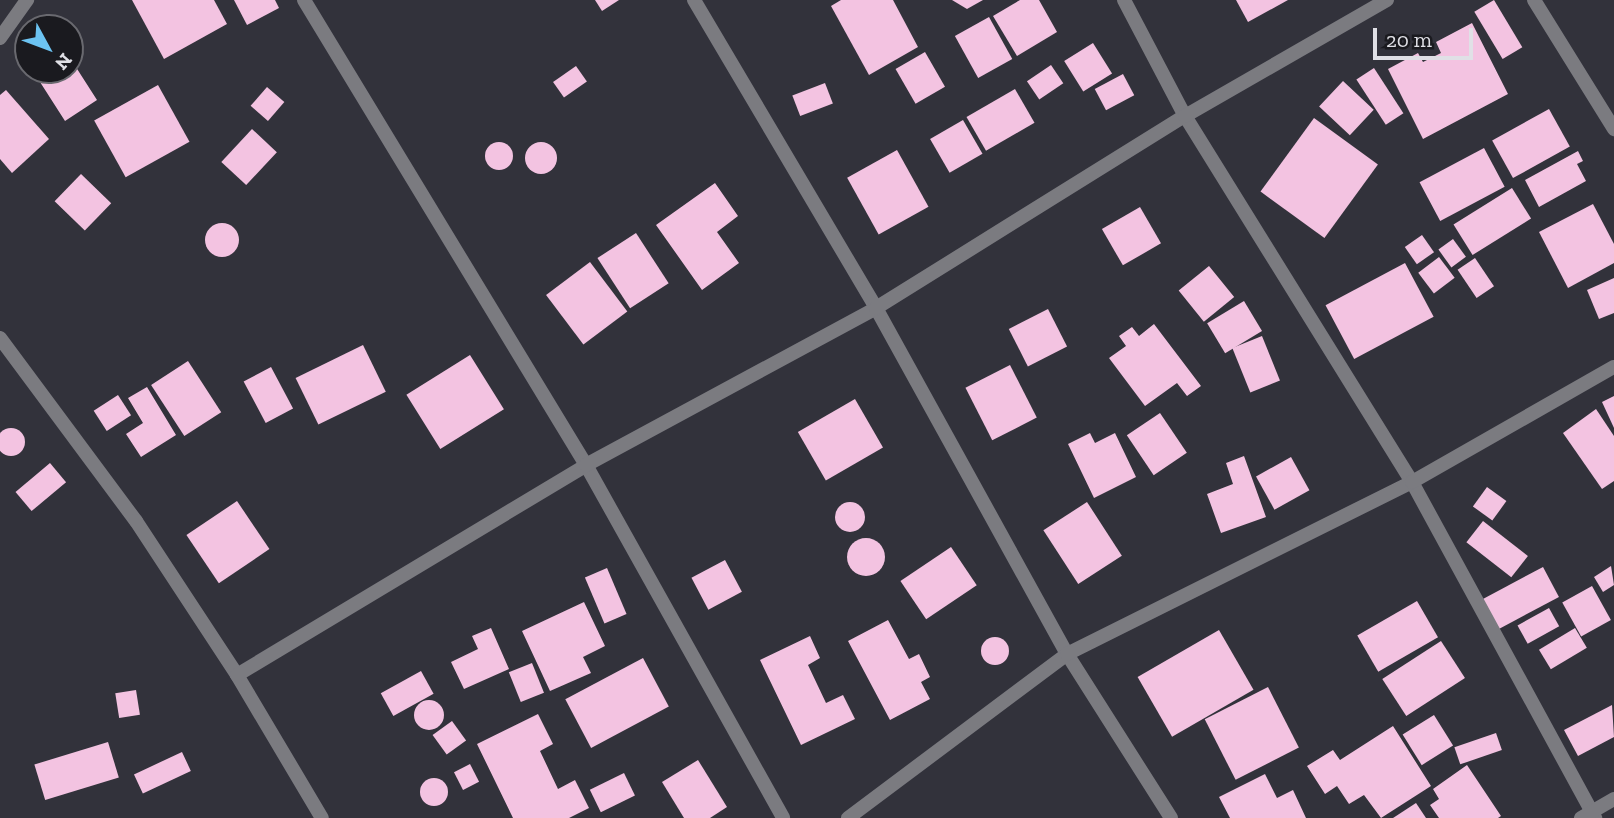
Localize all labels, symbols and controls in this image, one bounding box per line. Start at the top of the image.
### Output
north arrow [14,14,84,84]
scale bar [1376,14,1476,58]
text: 20 m [1386,27,1432,52]
text: N [50,49,77,75]

